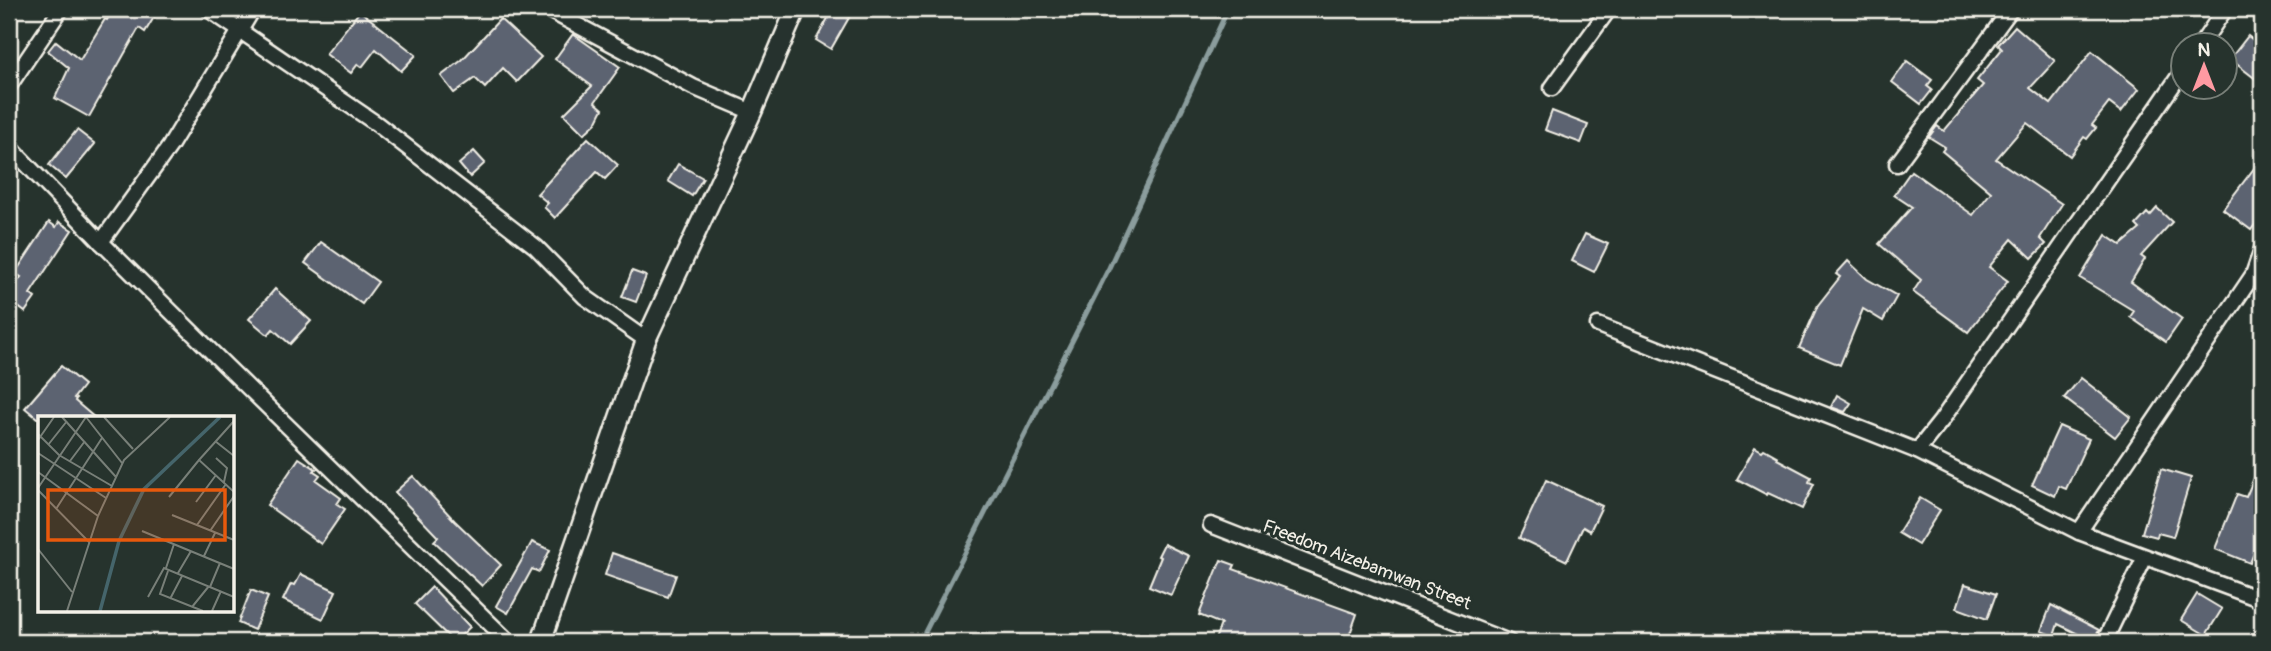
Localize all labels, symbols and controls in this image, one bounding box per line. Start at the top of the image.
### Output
north arrow [2170,32,2240,102]
text: N [2198,38,2211,62]
inset map [38,416,234,612]
street label: Freedom Aizebamwan Street [1260,515,1475,616]

